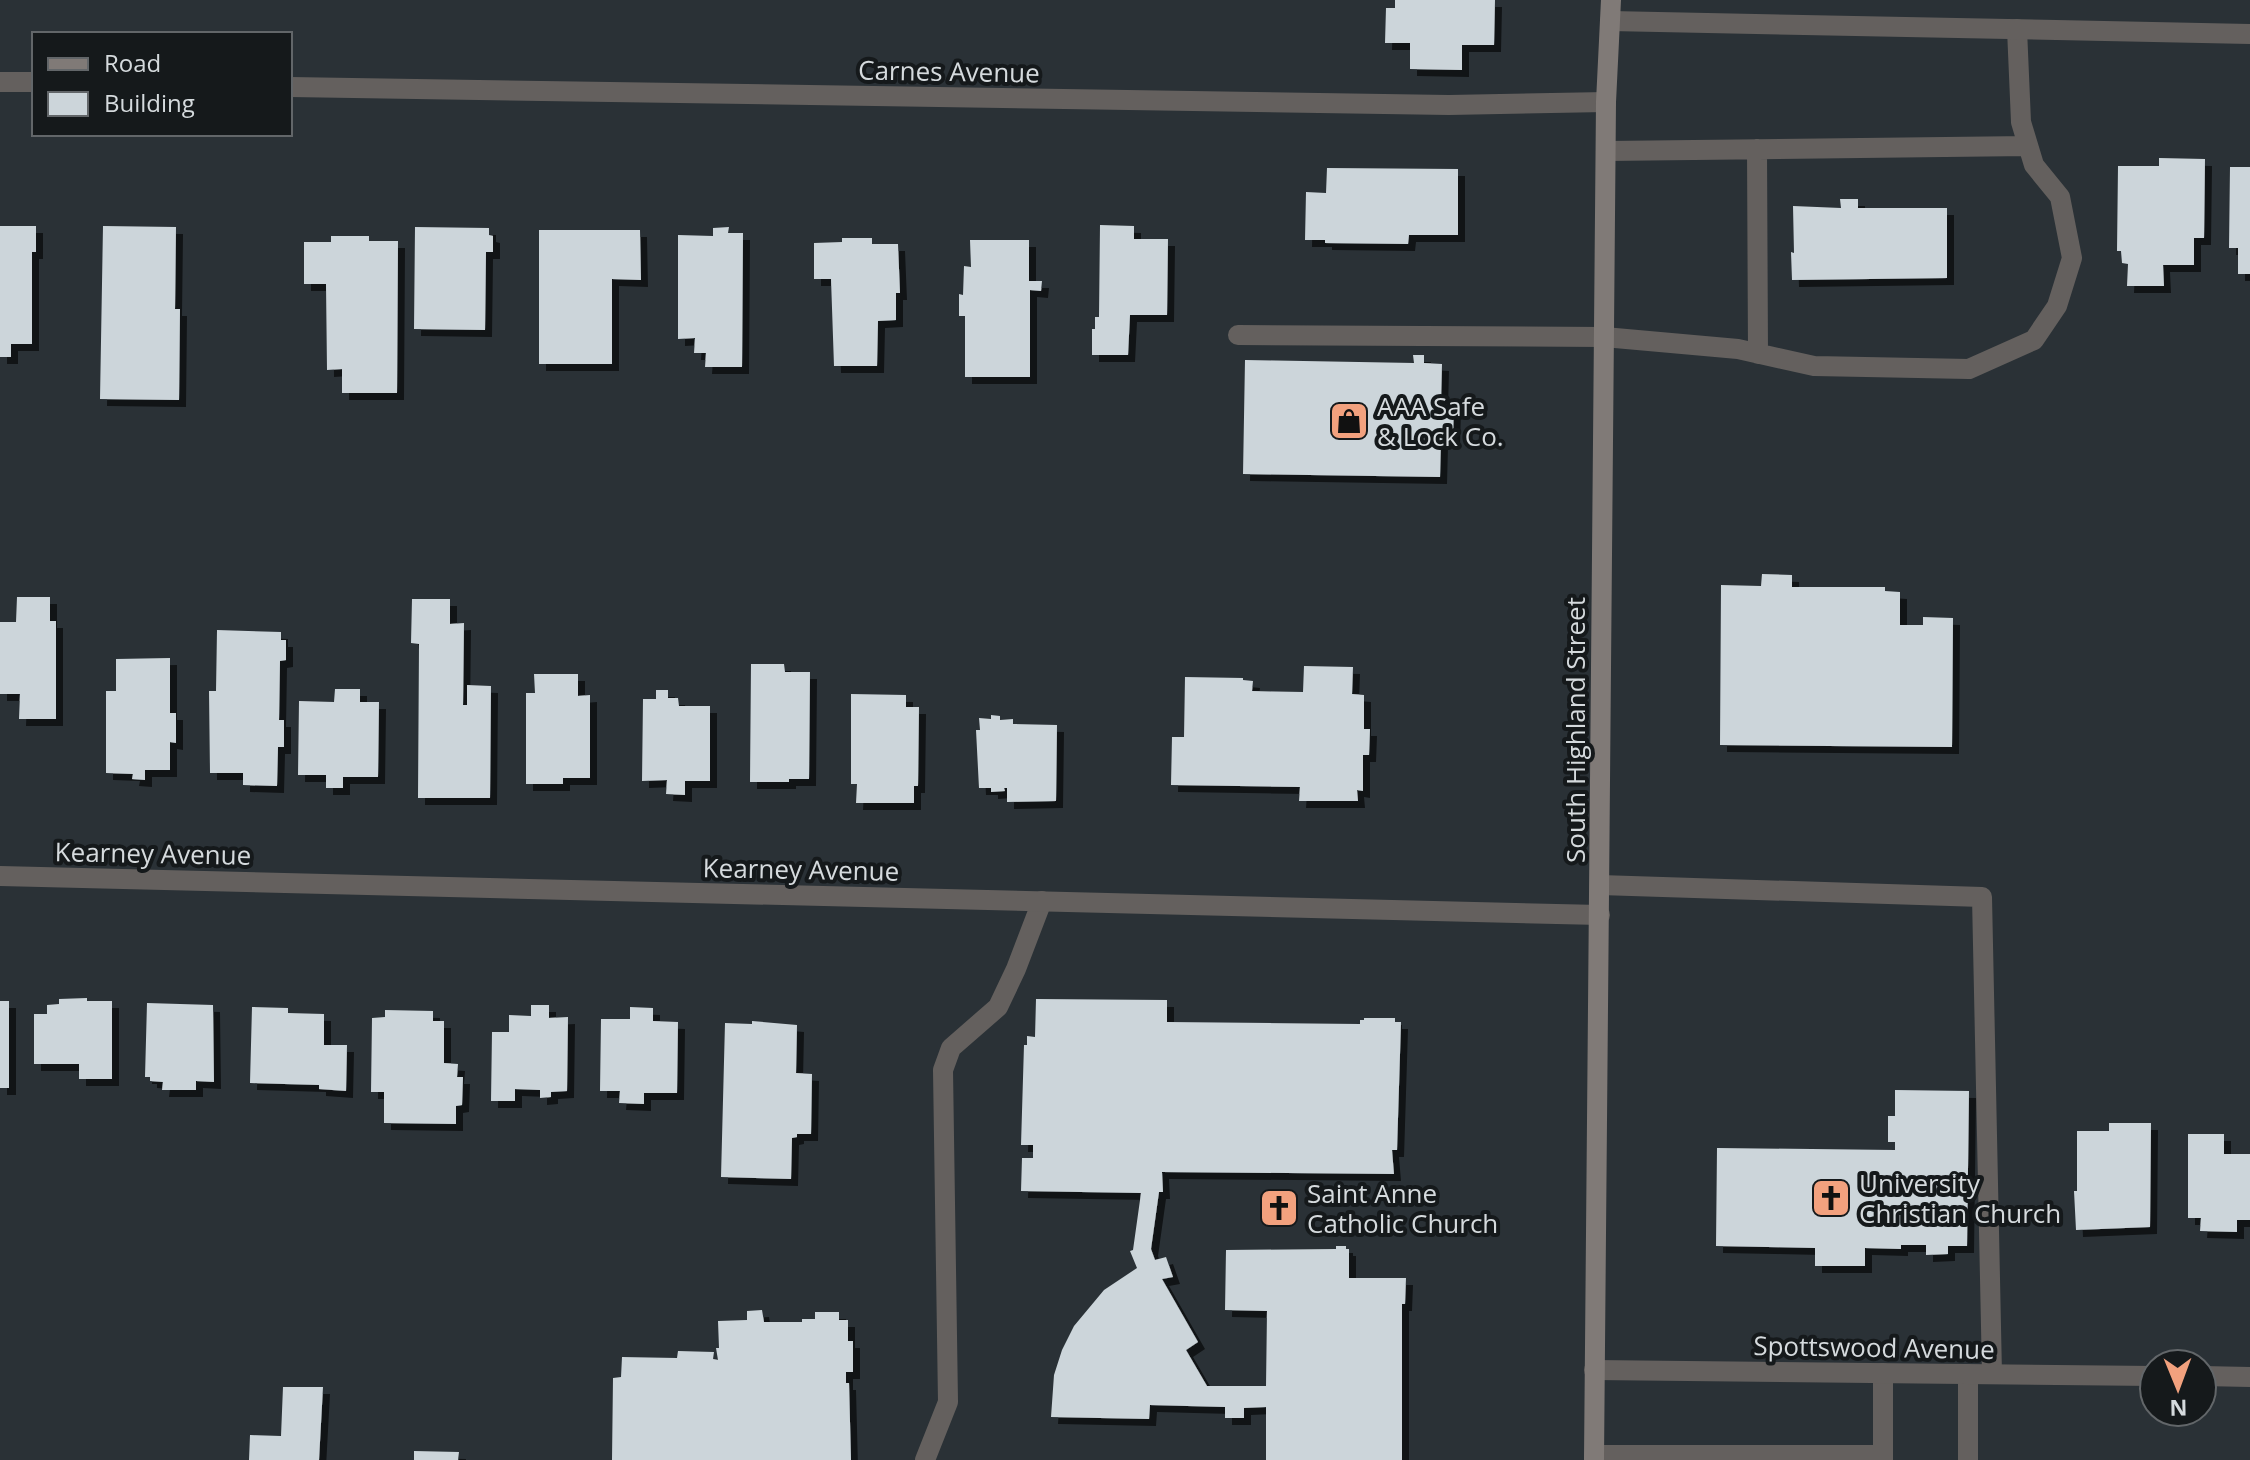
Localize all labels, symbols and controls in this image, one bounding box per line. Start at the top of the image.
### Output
legend [32,32,292,136]
text: Road [104,46,161,79]
street label: Carnes Avenue [858,51,1040,91]
text: Building [104,86,195,119]
place label: AAA Safe & Lock Co. [1377,388,1504,454]
shop icon: AAA Safe & Lock Co. [1328,400,1370,442]
street label: South Highland Street [1557,597,1593,863]
street label: Kearney Avenue [54,833,252,873]
street label: Kearney Avenue [702,849,900,889]
place label: University Christian Church [1859,1165,2061,1231]
place label: Saint Anne Catholic Church [1307,1175,1498,1241]
church icon: University Christian Church [1810,1177,1852,1219]
church icon: Saint Anne Catholic Church [1258,1187,1300,1229]
street label: Spottswood Avenue [1753,1327,1995,1367]
north arrow [2138,1348,2218,1428]
text: N [2169,1394,2188,1424]

